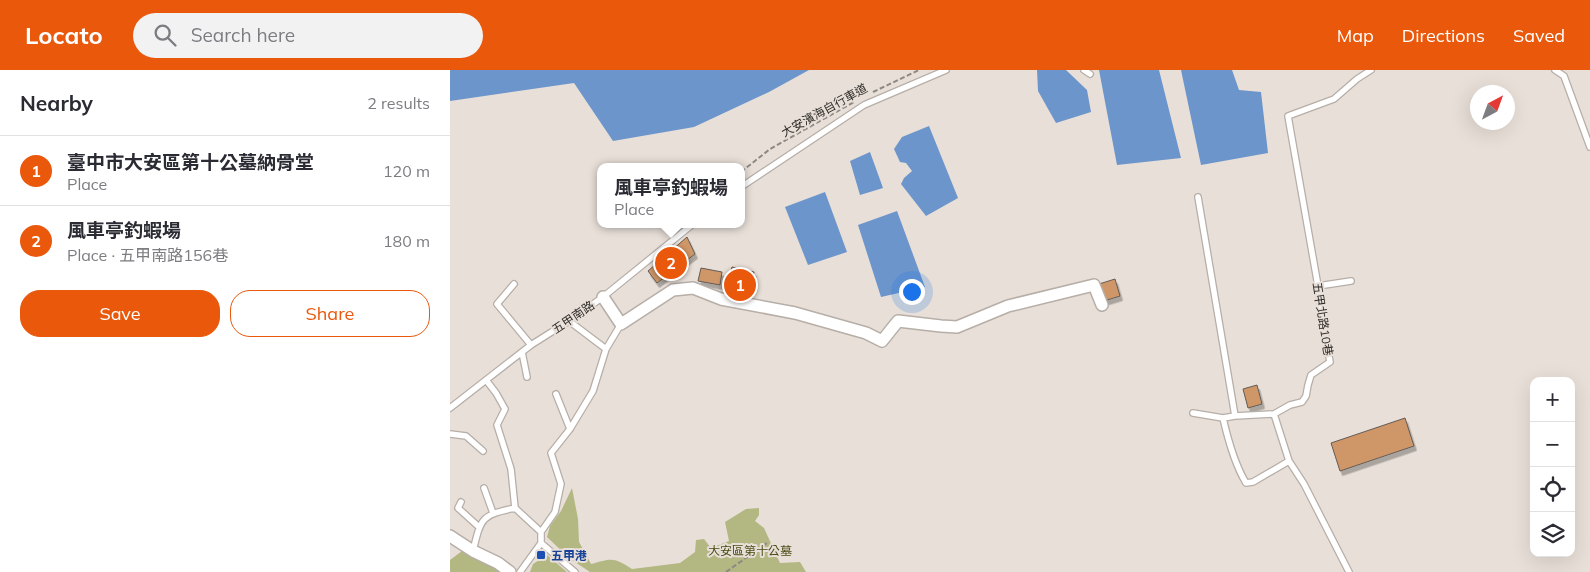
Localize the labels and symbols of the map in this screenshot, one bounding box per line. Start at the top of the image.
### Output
street label: 大安濱海自行車道 [778,80,870,140]
north arrow [1470,85,1515,130]
pin: 2 [655,244,687,282]
pin: 1 [724,266,756,304]
your location [899,279,925,305]
street label: 五甲北路10巷 [1310,281,1336,357]
street label: 五甲南路 [549,297,597,337]
park label: 大安區第十公墓 [708,543,792,558]
place label: 五甲港 [551,548,587,563]
marker: 五甲港 [535,549,547,561]

